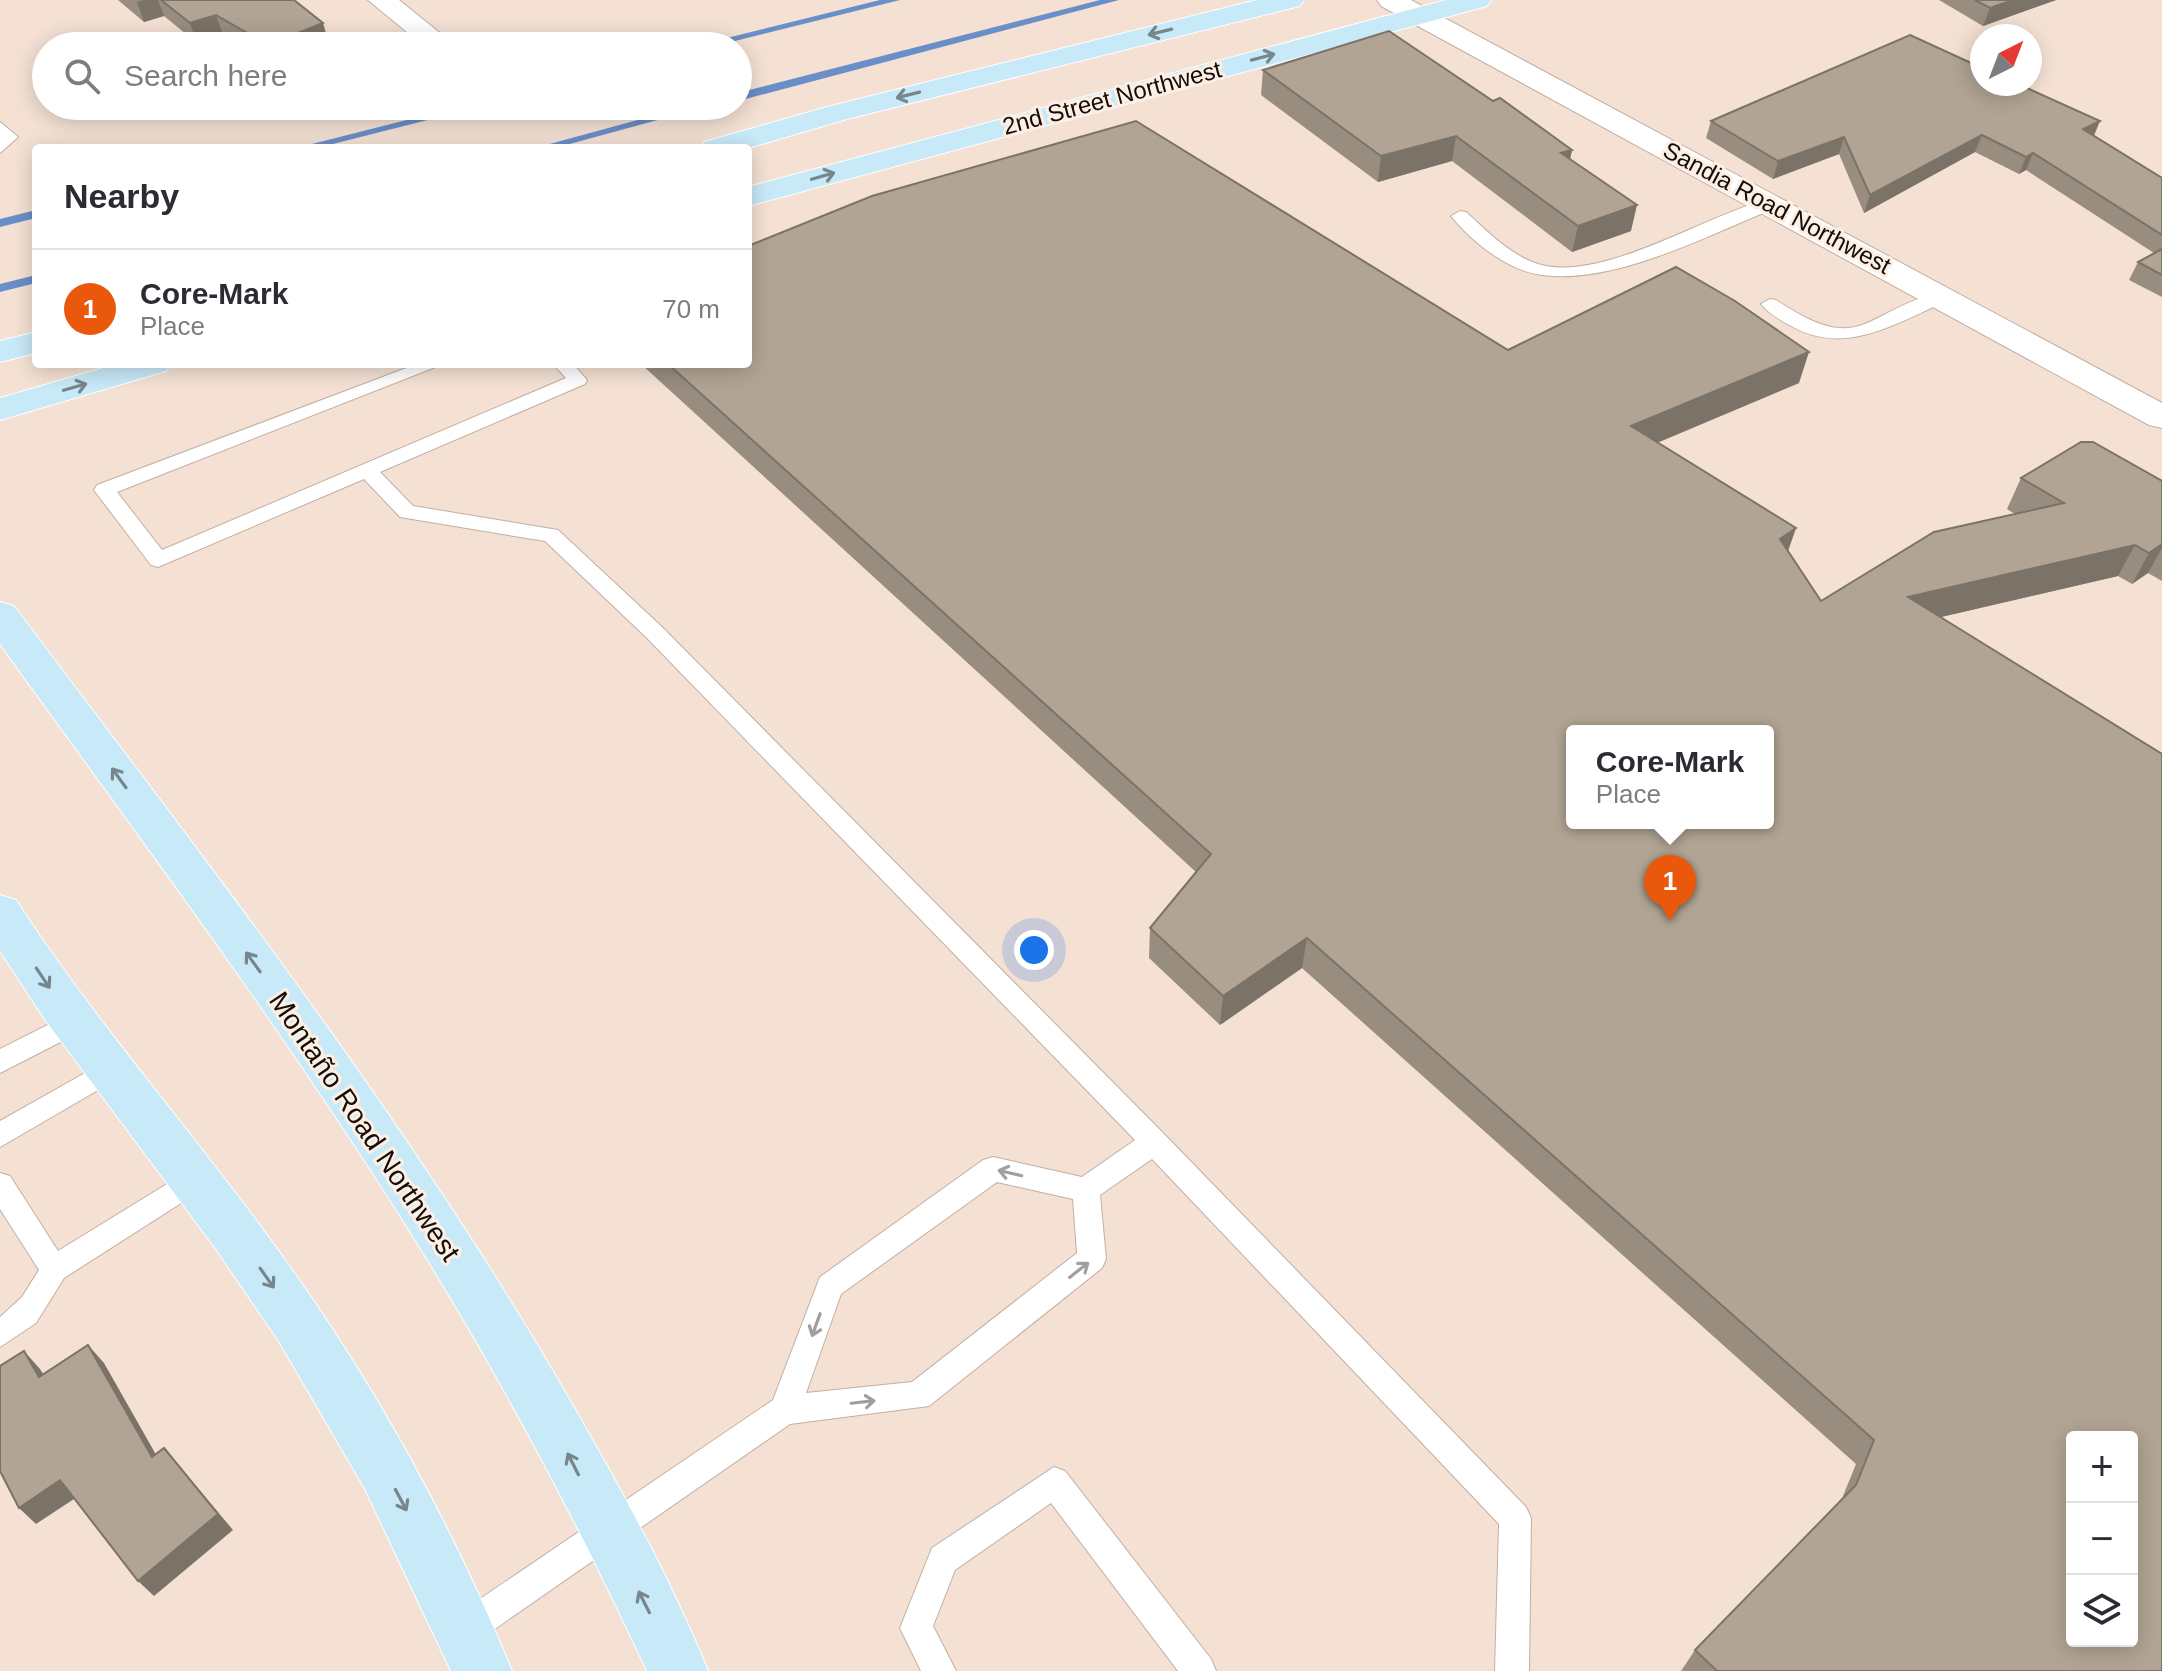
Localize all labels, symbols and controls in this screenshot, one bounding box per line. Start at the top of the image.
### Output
north arrow [1970,24,2042,96]
one-way arrow [1148,26,1174,41]
search box [32,32,752,120]
one-way arrow [1250,49,1276,64]
icon: search [60,54,104,98]
street label: 2nd Street Northwest [999,55,1225,140]
text: Search here [124,59,287,92]
one-way arrow [895,89,921,104]
street label: Sandia Road Northwest [1659,136,1896,279]
one-way arrow [810,168,836,183]
text: Nearby [64,177,179,215]
text: Core-Mark [140,277,288,310]
text: 1 [83,294,97,324]
text: 70 m [662,294,720,324]
text: Place [140,311,205,341]
one-way arrow [61,379,87,394]
popup [1566,725,1774,829]
text: Core-Mark [1596,745,1744,778]
one-way arrow [111,768,128,789]
text: Place [1596,779,1661,809]
pin: 1 [1644,855,1696,921]
your location [1014,930,1054,970]
one-way arrow [245,952,262,973]
one-way arrow [34,967,51,989]
street label: Montaño Road Northwest [263,986,466,1267]
one-way arrow [998,1165,1023,1180]
one-way arrow [1068,1261,1089,1278]
one-way arrow [259,1267,275,1289]
one-way arrow [808,1313,822,1337]
one-way arrow [849,1394,876,1409]
map controls [2066,1431,2138,1647]
button: + [2066,1431,2138,1503]
one-way arrow [565,1453,581,1476]
one-way arrow [394,1488,410,1512]
button: − [2066,1503,2138,1575]
button: layers [2066,1575,2138,1647]
one-way arrow [636,1590,651,1614]

